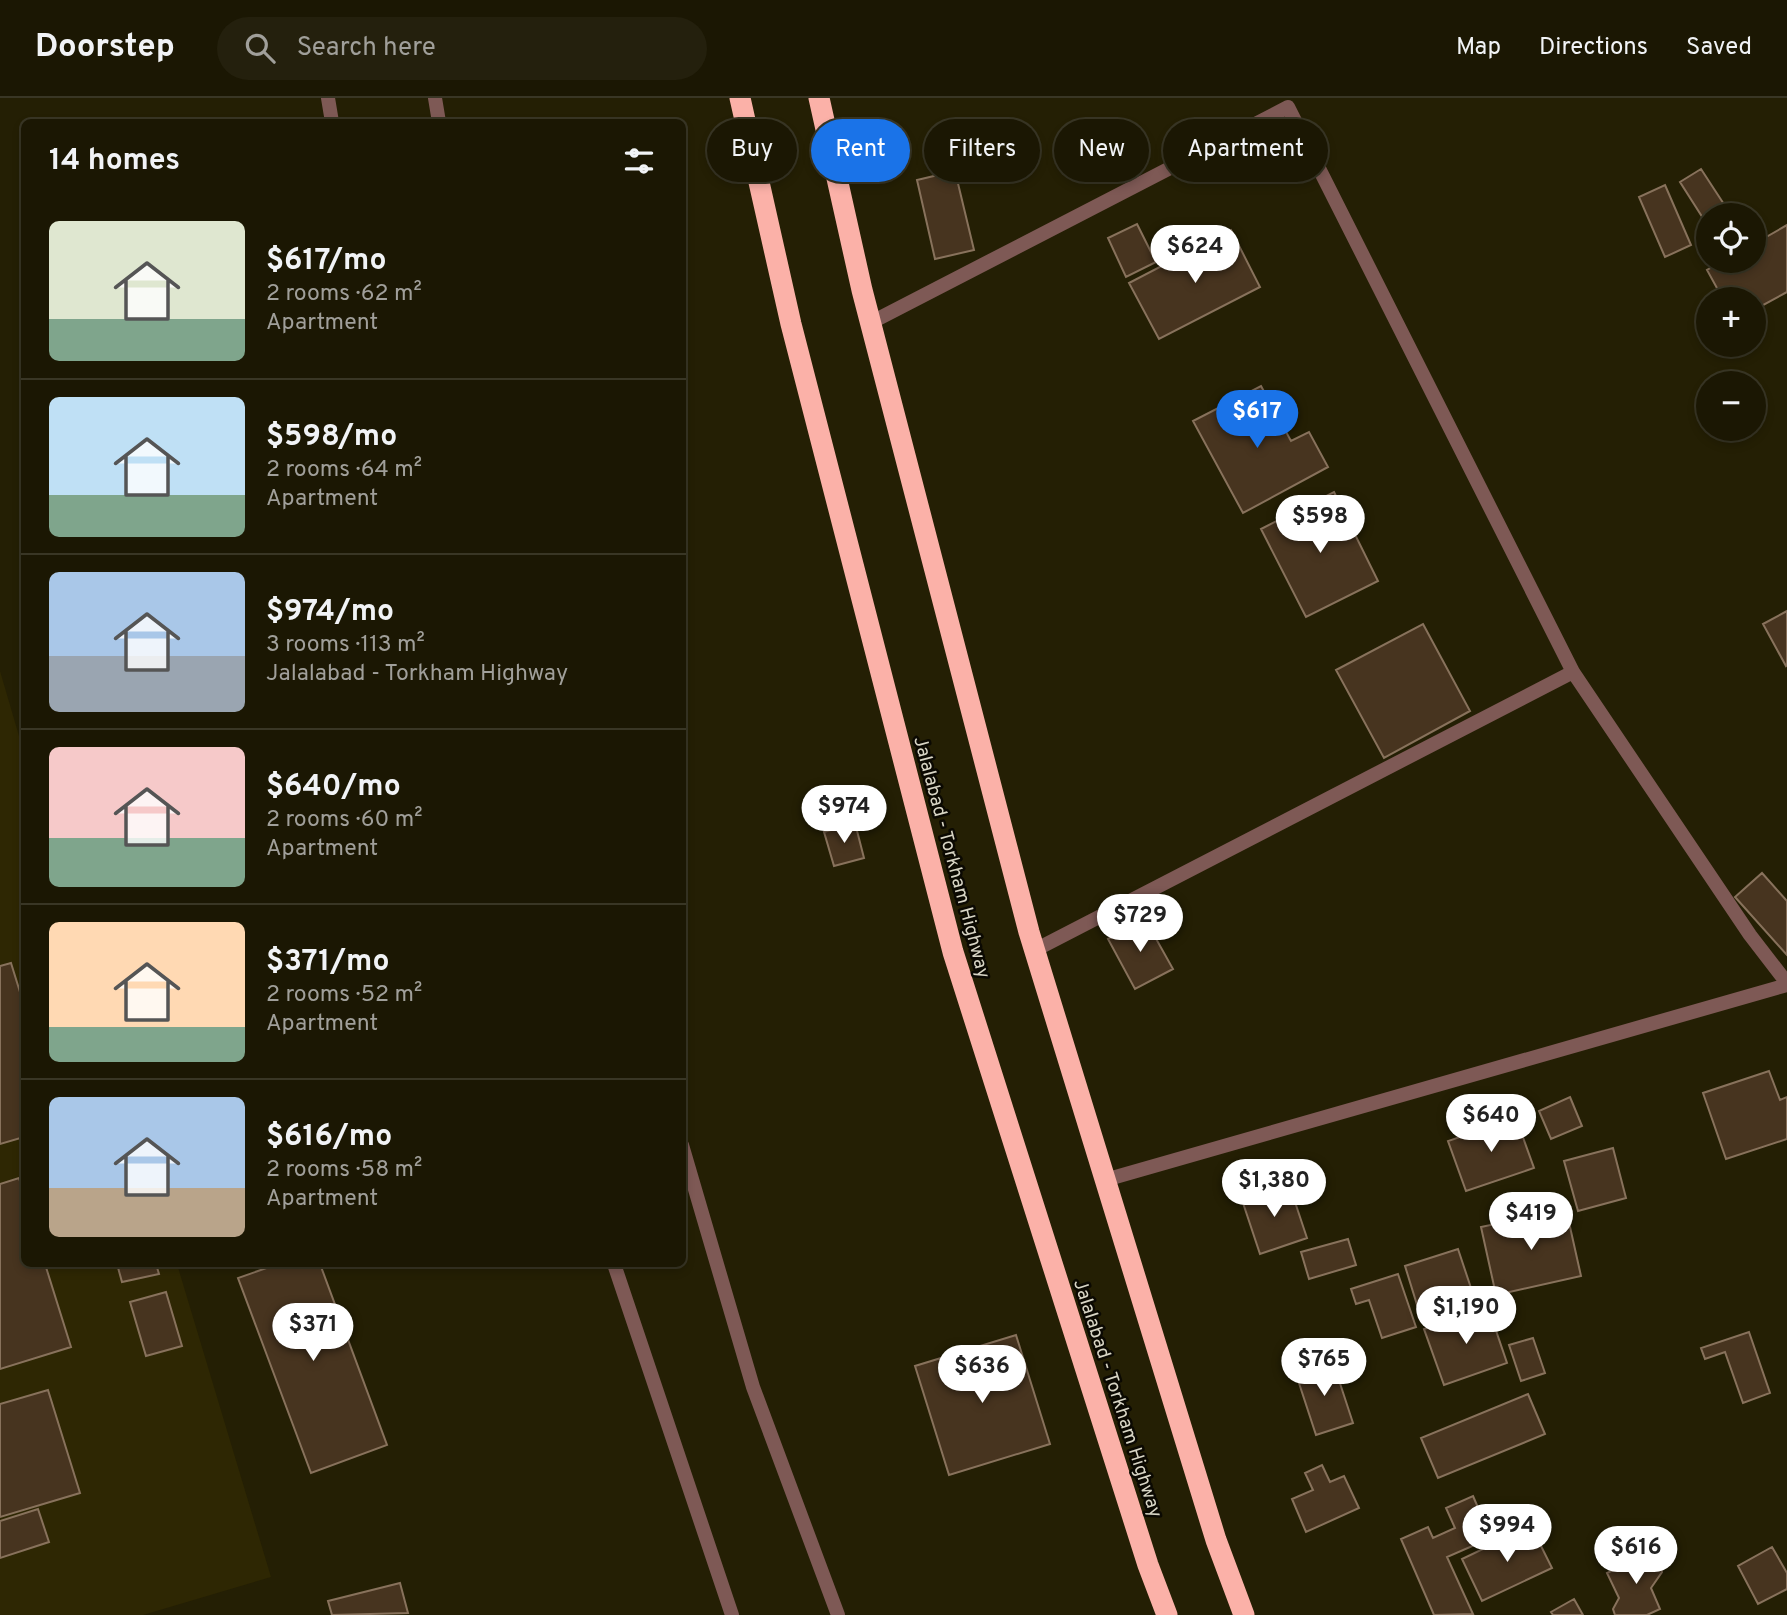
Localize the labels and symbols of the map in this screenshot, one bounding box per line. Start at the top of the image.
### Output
pin: $624 [1154,226,1236,285]
pin: $617 [1216,390,1298,450]
pin: $598 [1279,496,1361,555]
street label: Jalalabad - Torkham Highway [907,734,995,981]
pin: $974 [803,786,885,845]
pin: $729 [1099,894,1181,954]
pin: $640 [1450,1094,1532,1154]
pin: $1,380 [1217,1160,1331,1219]
pin: $419 [1490,1192,1572,1252]
street label: Jalalabad - Torkham Highway [1067,1276,1167,1521]
pin: $1,190 [1409,1286,1523,1346]
pin: $371 [272,1304,354,1363]
pin: $765 [1283,1338,1365,1398]
pin: $636 [941,1346,1023,1405]
pin: $994 [1466,1504,1548,1564]
pin: $616 [1595,1526,1677,1586]

